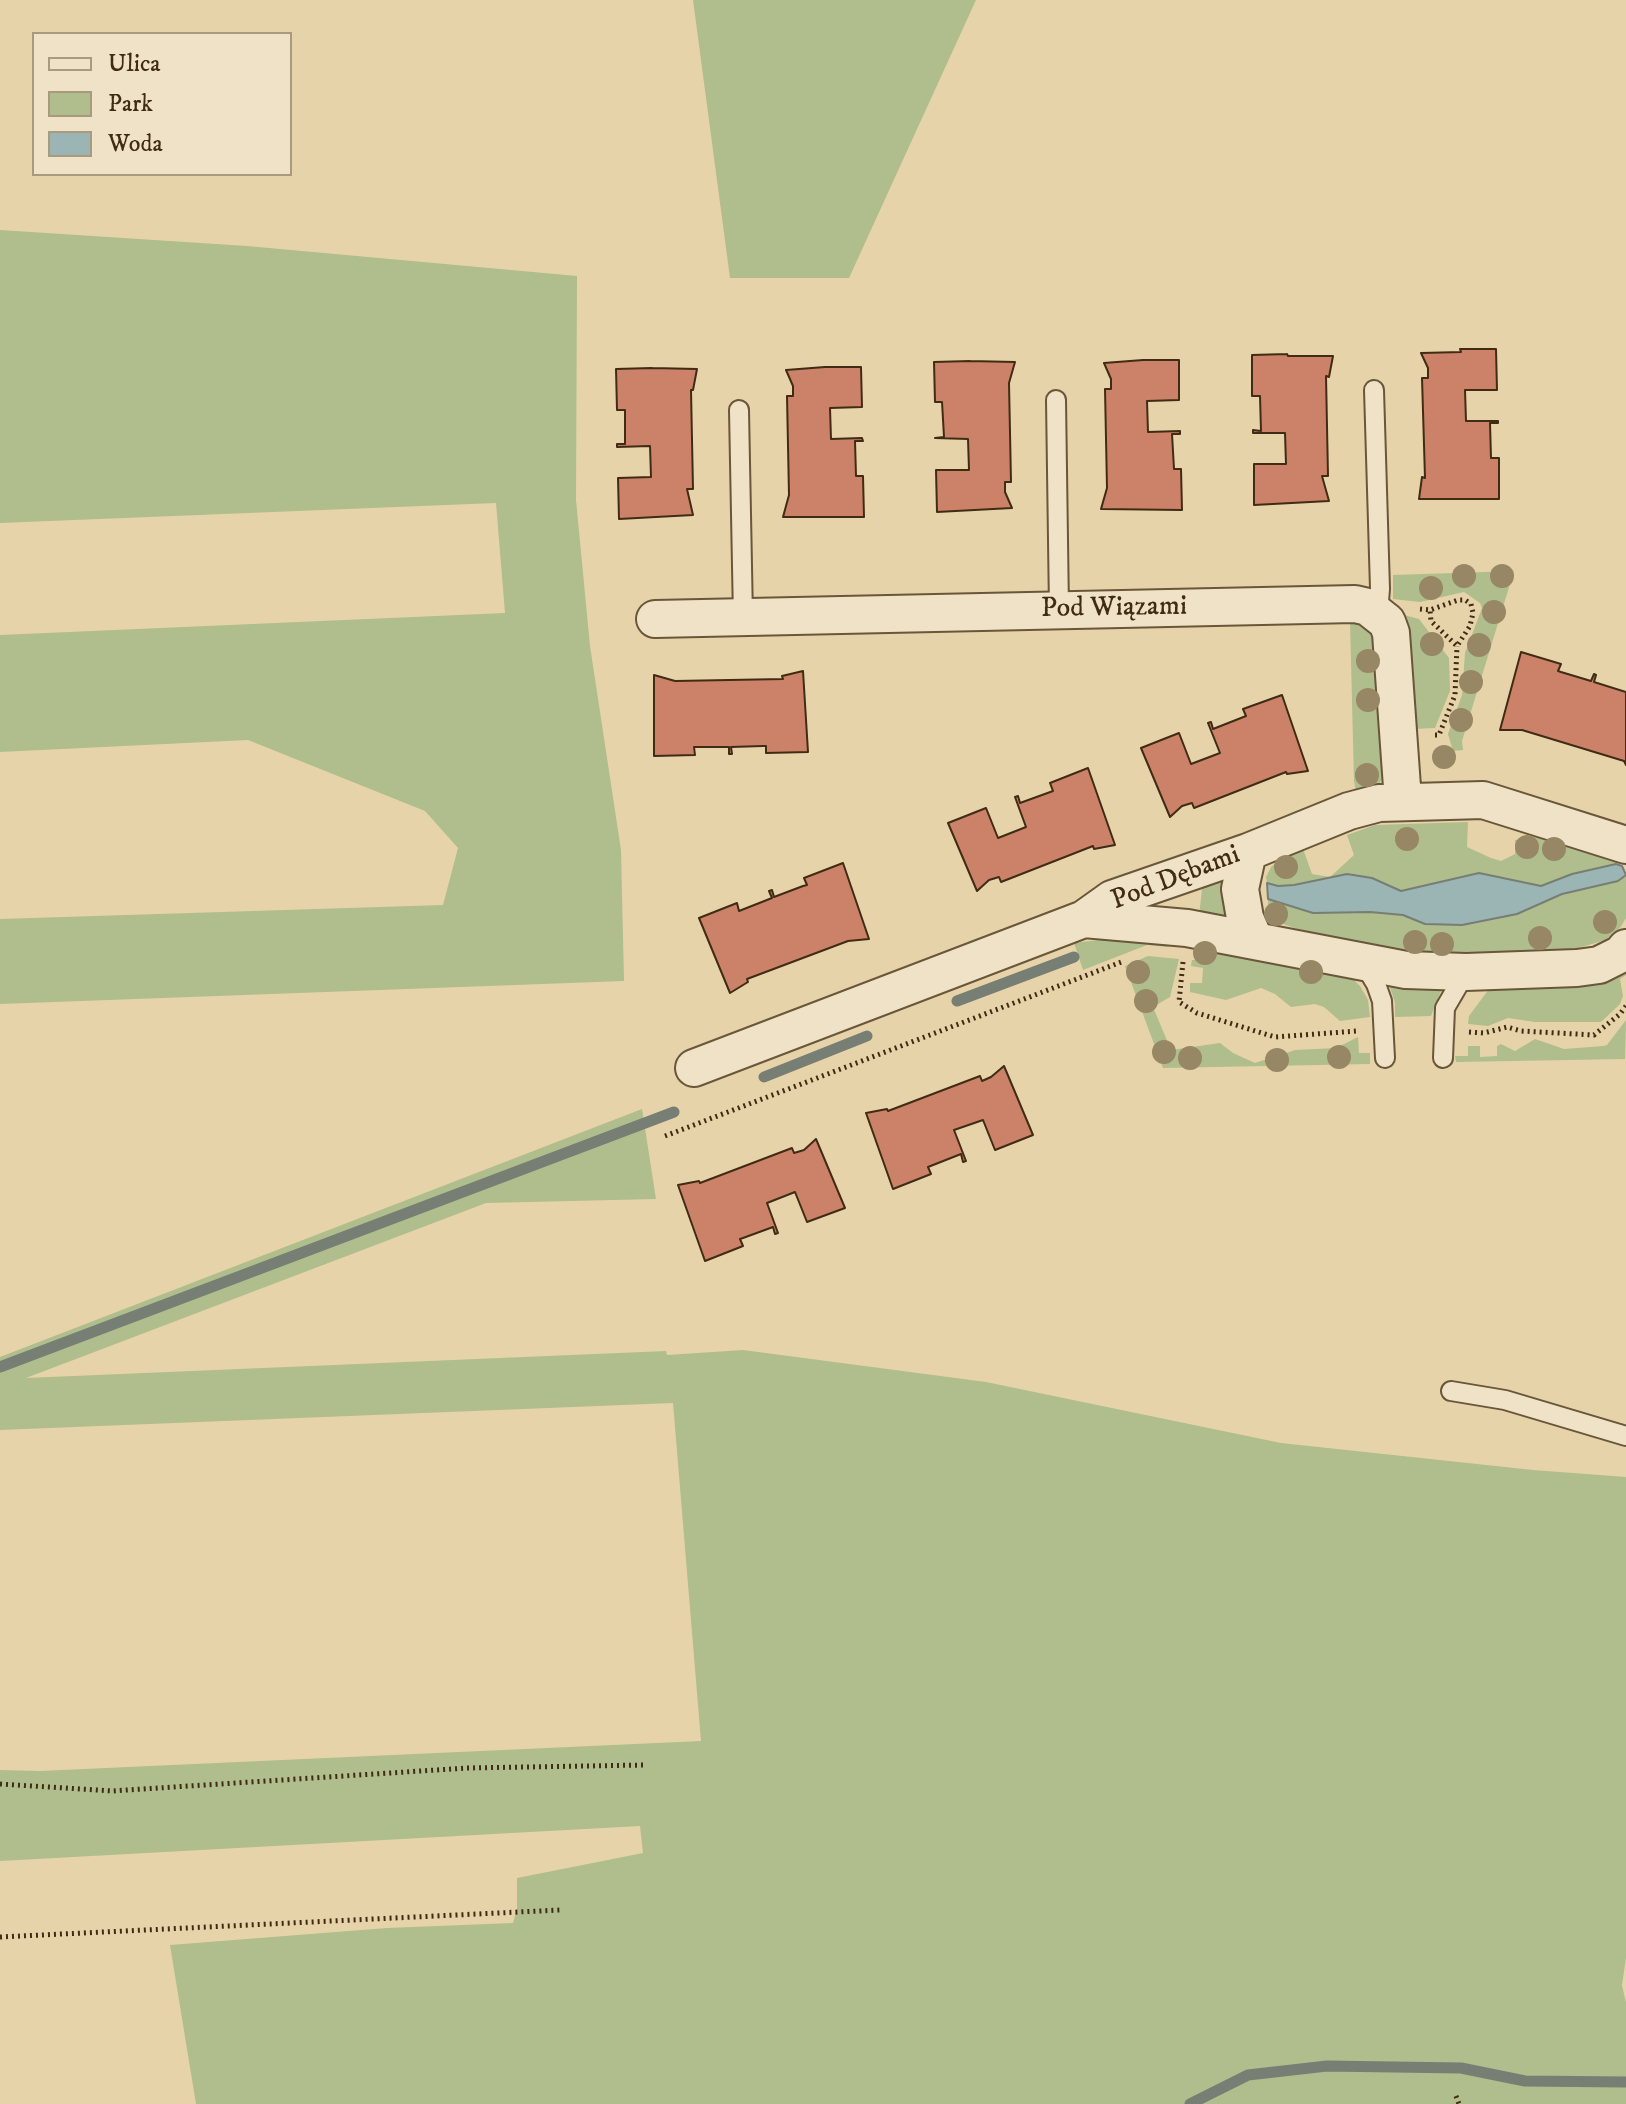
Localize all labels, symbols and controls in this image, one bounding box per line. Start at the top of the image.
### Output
legend [32,32,292,176]
text: Ulica [108,49,161,79]
text: Park [108,89,153,119]
text: Woda [108,129,163,159]
street label: Pod Wiązami [1041,591,1187,627]
street label: Pod Dębami [1107,839,1245,919]

